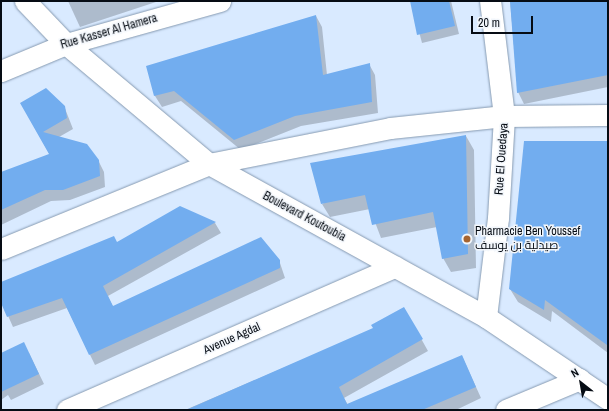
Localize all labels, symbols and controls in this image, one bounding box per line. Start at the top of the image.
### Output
scale bar [473,8,535,34]
street label: Rue Kasser Al Hamera [59,11,159,53]
text: 20 m [478,15,500,31]
street label: Rue El Ouedaya [492,122,512,196]
street label: Boulevard Koutoubia [260,189,348,245]
place label: Pharmacie Ben Youssef صيدلية بن يوسف [475,225,580,253]
marker: Pharmacie Ben Youssef صيدلية بن يوسف [462,234,472,244]
street label: Avenue Agdal [201,320,263,358]
north arrow [561,363,601,403]
text: N [568,365,581,380]

